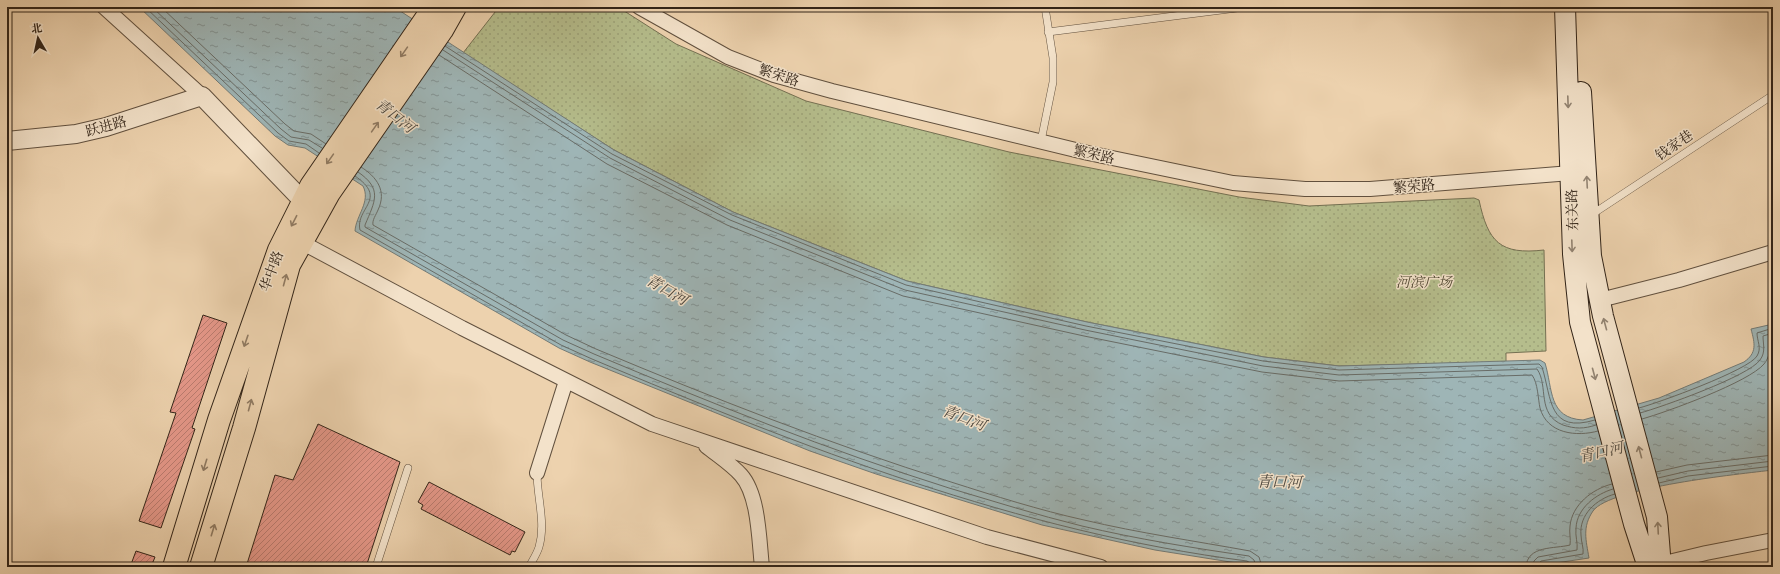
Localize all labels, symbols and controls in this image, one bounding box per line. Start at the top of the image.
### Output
north arrow [18,18,58,58]
text: 北 [30,21,43,36]
one-way arrow [400,46,408,57]
street label: 繁荣路 [756,61,801,90]
water label: 青口河 [371,95,421,140]
one-way arrow [1565,95,1572,108]
street label: 跃进路 [84,113,129,140]
one-way arrow [371,122,379,133]
street label: 钱家巷 [1652,127,1696,164]
street label: 繁荣路 [1072,141,1116,167]
one-way arrow [326,153,334,164]
street label: 繁荣路 [1392,176,1436,197]
one-way arrow [1583,176,1590,189]
street label: 东关路 [1563,189,1582,231]
one-way arrow [290,214,297,226]
one-way arrow [1569,239,1576,252]
street label: 华中路 [256,249,287,294]
water label: 青口河 [643,271,694,311]
one-way arrow [281,274,289,287]
park label: 河滨广场 [1396,274,1453,291]
one-way arrow [1601,318,1608,331]
one-way arrow [242,335,250,347]
one-way arrow [1591,367,1598,380]
one-way arrow [247,399,255,412]
water label: 青口河 [939,402,991,436]
water label: 青口河 [1577,437,1628,467]
one-way arrow [1635,446,1643,459]
one-way arrow [201,458,208,471]
water label: 青口河 [1256,473,1305,492]
one-way arrow [1654,522,1661,535]
one-way arrow [210,523,217,536]

